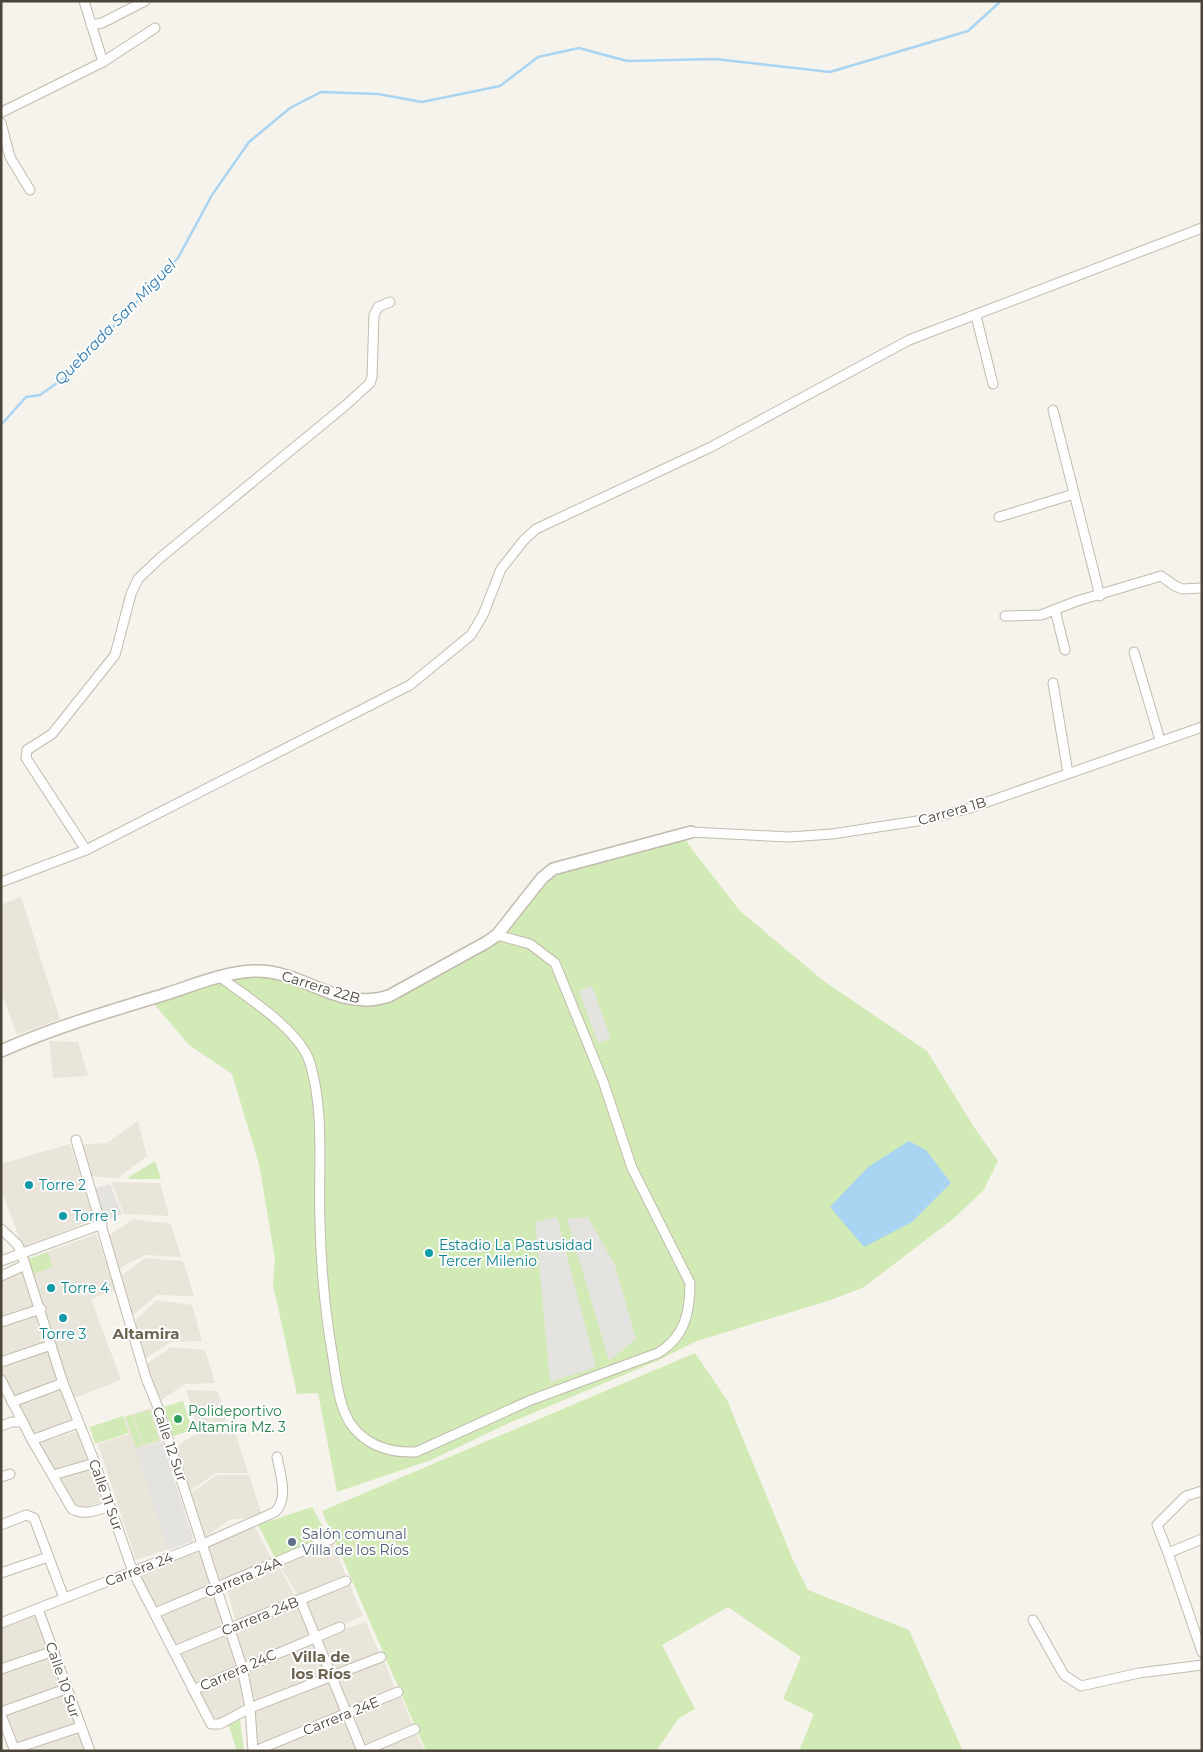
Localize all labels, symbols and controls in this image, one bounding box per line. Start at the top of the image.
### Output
water label: Quebrada San Miguel [50,255,180,389]
street label: Carrera 1B [916,793,988,829]
street label: Carrera 22B [280,967,362,1007]
place label: Torre 2 [39,1176,86,1194]
marker: Torre 2 [23,1179,35,1191]
place label: Torre 1 [73,1207,117,1225]
marker: Torre 1 [57,1210,69,1222]
place label: Estadio La Pastusidad Tercer Milenio [439,1236,593,1270]
marker: Estadio La Pastusidad Tercer Milenio [423,1247,435,1259]
place label: Torre 4 [61,1279,110,1297]
marker: Torre 4 [45,1282,57,1294]
marker: Torre 3 [57,1312,69,1324]
district label: Altamira [112,1324,179,1343]
place label: Torre 3 [39,1325,87,1343]
place label: Polideportivo Altamira Mz. 3 [188,1402,286,1436]
street label: Calle 12 Sur [149,1404,191,1484]
marker: Polideportivo Altamira Mz. 3 [172,1413,184,1425]
street label: Calle 11 Sur [85,1457,127,1534]
place label: Salón comunal Villa de los Ríos [302,1525,409,1559]
marker: Salón comunal Villa de los Ríos [286,1536,298,1548]
street label: Carrera 24 [102,1548,176,1590]
street label: Carrera 24A [202,1552,285,1601]
street label: Carrera 24B [219,1592,301,1640]
street label: Calle 10 Sur [42,1640,85,1721]
street label: Carrera 24C [197,1645,279,1695]
district label: Villa de los Ríos [291,1647,351,1683]
street label: Carrera 24E [300,1693,382,1739]

